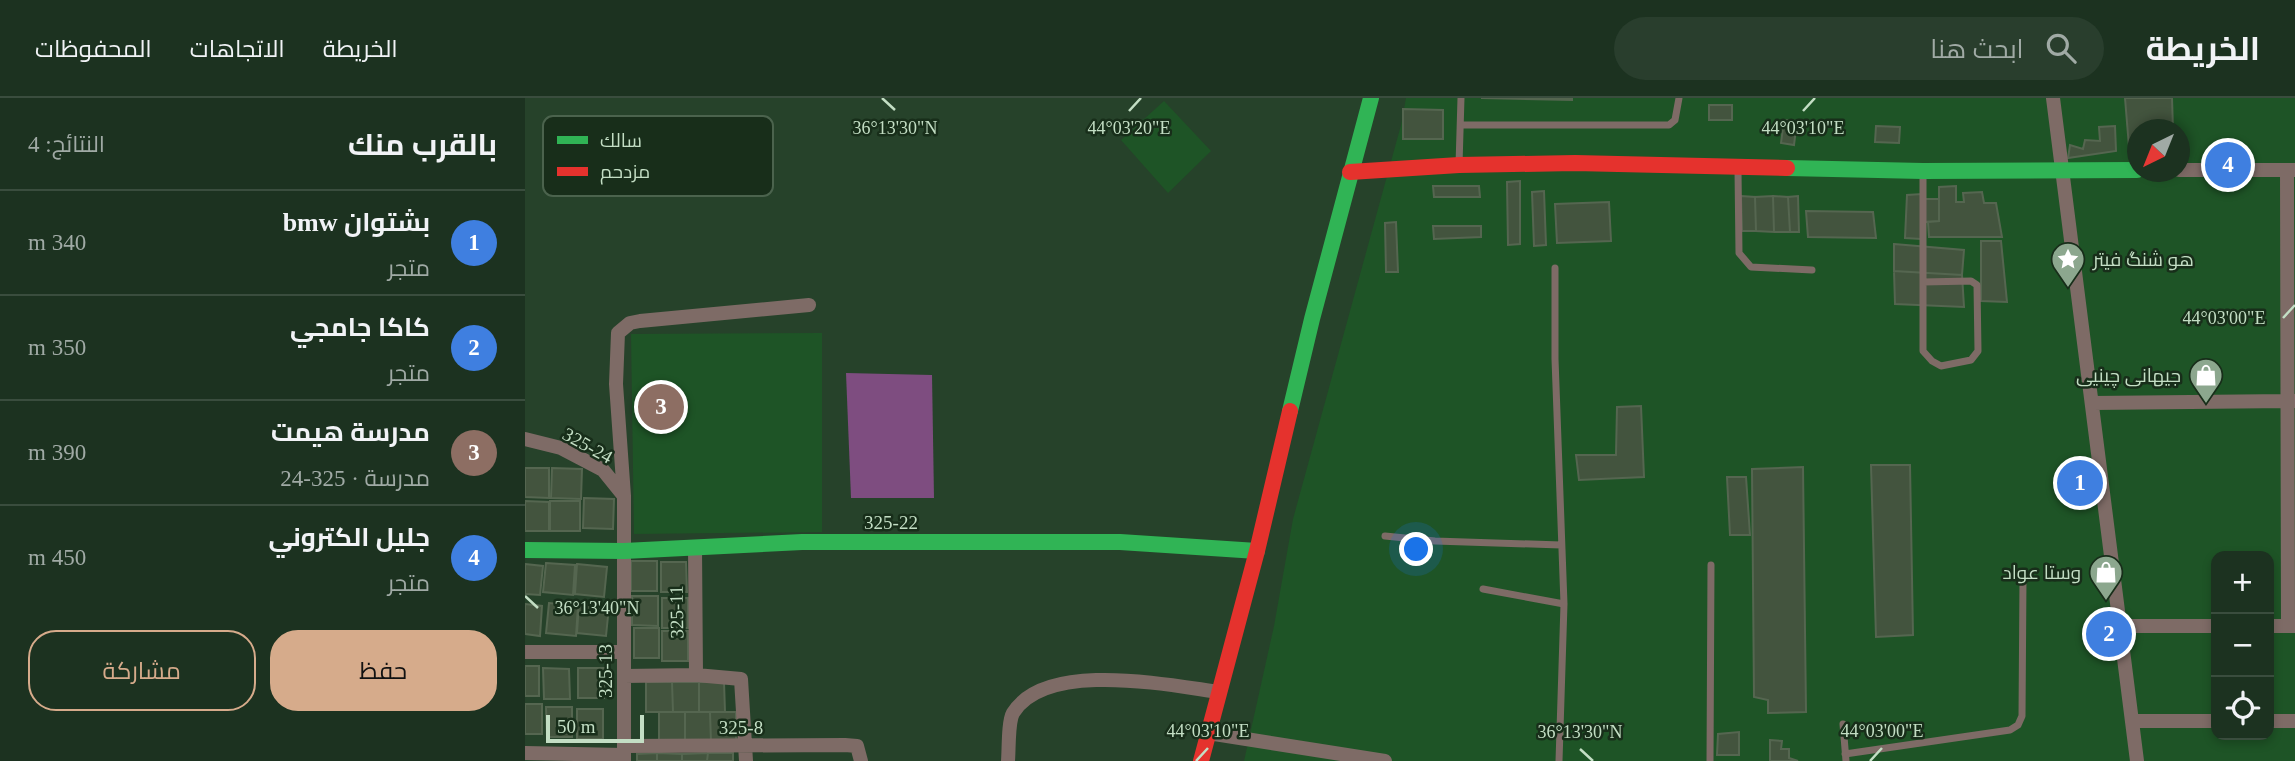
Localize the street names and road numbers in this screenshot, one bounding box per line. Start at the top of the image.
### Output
street label: 325-24 [559,423,617,468]
street label: 325-22 [864,512,918,533]
street label: 325-11 [666,585,687,639]
street label: 325-13 [595,644,616,698]
street label: 325-8 [719,717,763,738]

